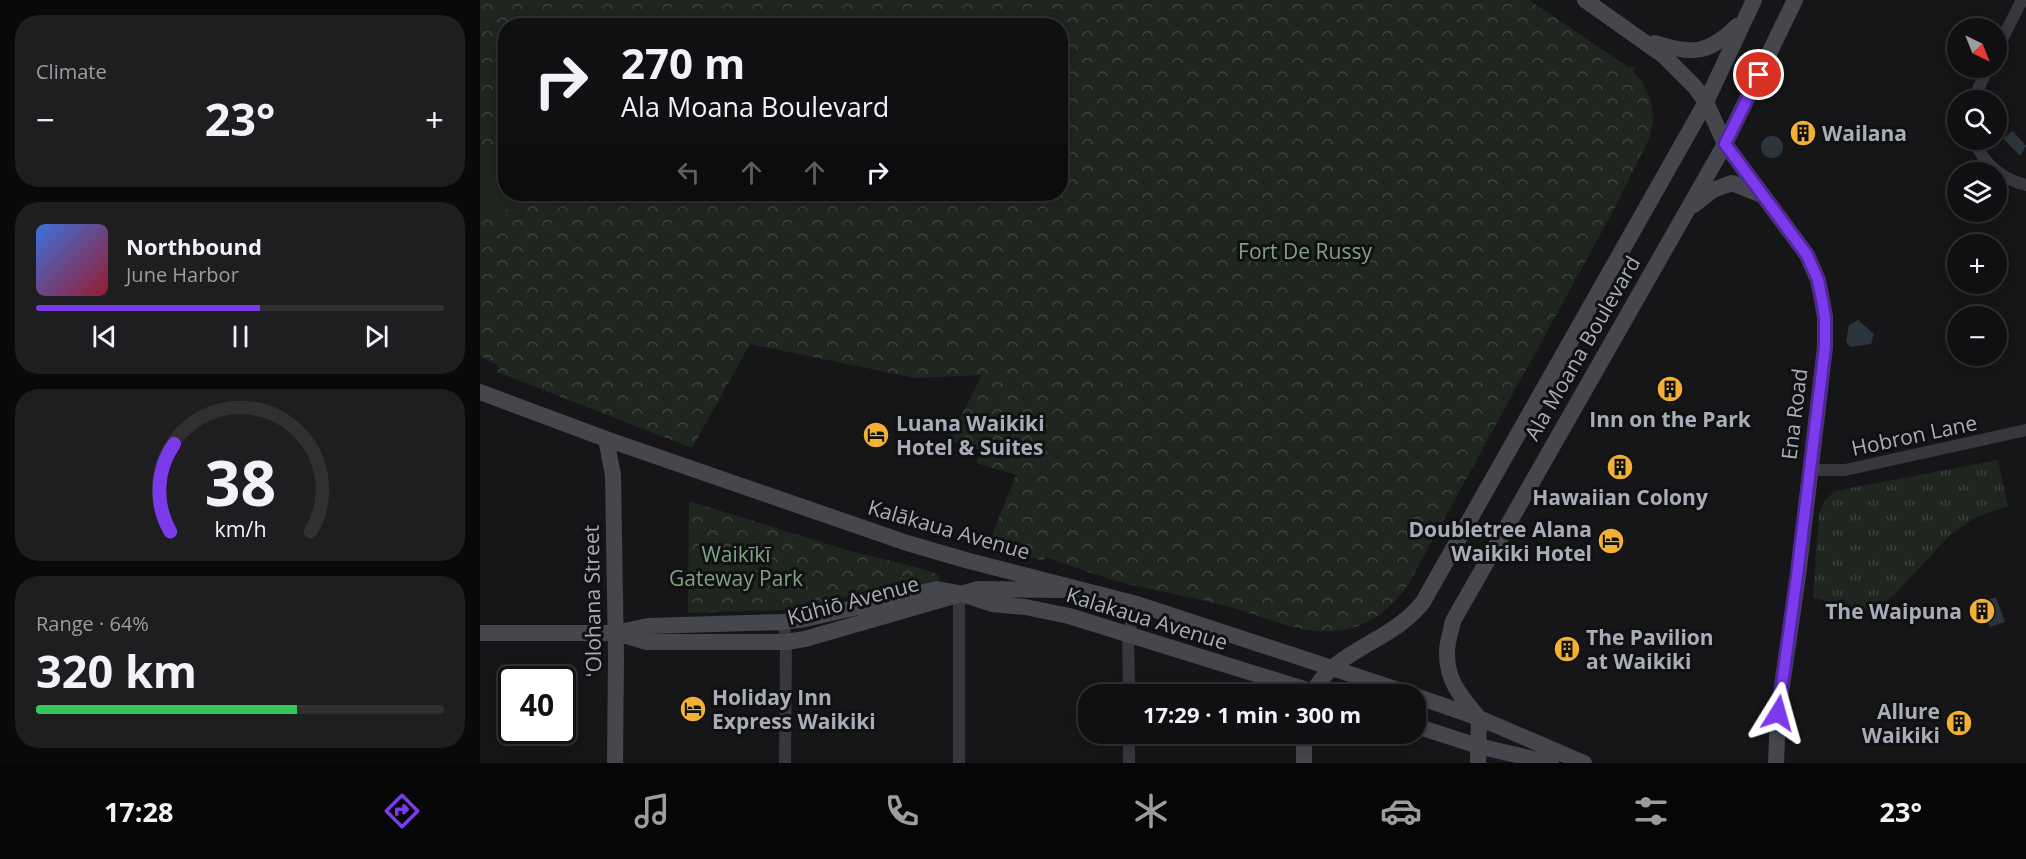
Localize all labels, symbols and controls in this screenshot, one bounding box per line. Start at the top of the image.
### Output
north arrow [1947,18,2007,78]
map controls [1947,18,2007,366]
text: 270 m [621,34,745,91]
icon: right [522,42,600,120]
pin [1733,49,1784,100]
text: Climate [36,58,107,85]
icon: arrive [1742,58,1775,91]
text: 23° [205,88,275,149]
text: Ala Moana Boulevard [621,88,889,125]
button: search [1947,90,2007,150]
text: − [36,97,55,142]
text: + [425,97,444,142]
building icon: Wailana [1788,118,1818,148]
place label: Wailana [1822,119,1907,147]
icon: left [672,156,705,189]
icon: ahead [735,156,768,189]
icon: ahead [798,156,831,189]
icon: right [861,156,894,189]
button: layers [1947,162,2007,222]
text: Northbound [126,231,262,261]
button: + [1947,234,2007,294]
park label: Fort De Russy [1238,237,1372,265]
street label: Ala Moana Boulevard [1518,251,1646,445]
text: June Harbor [126,261,239,288]
button: − [1947,306,2007,366]
icon: previous [88,320,121,353]
icon: pause [224,320,257,353]
icon: next [360,320,393,353]
street label: Ena Road [1775,367,1813,461]
building icon: Inn on the Park [1655,374,1685,404]
place label: Inn on the Park [1589,405,1752,433]
street label: Hobron Lane [1849,408,1979,462]
place label: Luana Waikiki Hotel & Suites [896,409,1045,461]
hotel icon: Luana Waikiki Hotel & Suites [861,420,891,450]
text: 38 [204,439,276,524]
building icon: Hawaiian Colony [1605,452,1635,482]
place label: Hawaiian Colony [1532,483,1708,511]
street label: Kalākaua Avenue [865,492,1033,566]
text: km/h [214,514,266,543]
place label: Doubletree Alana Waikiki Hotel [1409,515,1592,567]
street label: ʻOlohana Street [577,525,607,677]
hotel icon: Doubletree Alana Waikiki Hotel [1596,526,1626,556]
park label: Waikīkī Gateway Park [669,540,803,592]
street label: Kūhiō Avenue [784,569,922,631]
street label: Kalakaua Avenue [1063,580,1231,656]
building icon: The Waipuna [1967,596,1997,626]
place label: The Waipuna [1825,597,1962,625]
text: Range · 64% [36,610,149,637]
place label: The Pavilion at Waikiki [1586,623,1714,675]
building icon: The Pavilion at Waikiki [1552,634,1582,664]
text: 320 km [36,640,197,701]
speed limit sign: 40 [498,666,576,744]
position arrow [1746,681,1810,745]
place label: Holiday Inn Express Waikiki [712,683,876,735]
hotel icon: Holiday Inn Express Waikiki [678,694,708,724]
place label: Allure Waikiki [1862,697,1940,749]
text: 17:29 · 1 min · 300 m [1143,699,1361,729]
building icon: Allure Waikiki [1944,708,1974,738]
icon: directions [381,790,423,832]
icon: music [631,790,673,832]
icon: phone [881,790,923,832]
icon: climate [1130,790,1172,832]
icon: car [1380,790,1422,832]
icon: filters [1630,790,1672,832]
text: 17:28 [104,793,173,830]
text: 23° [1880,793,1922,830]

